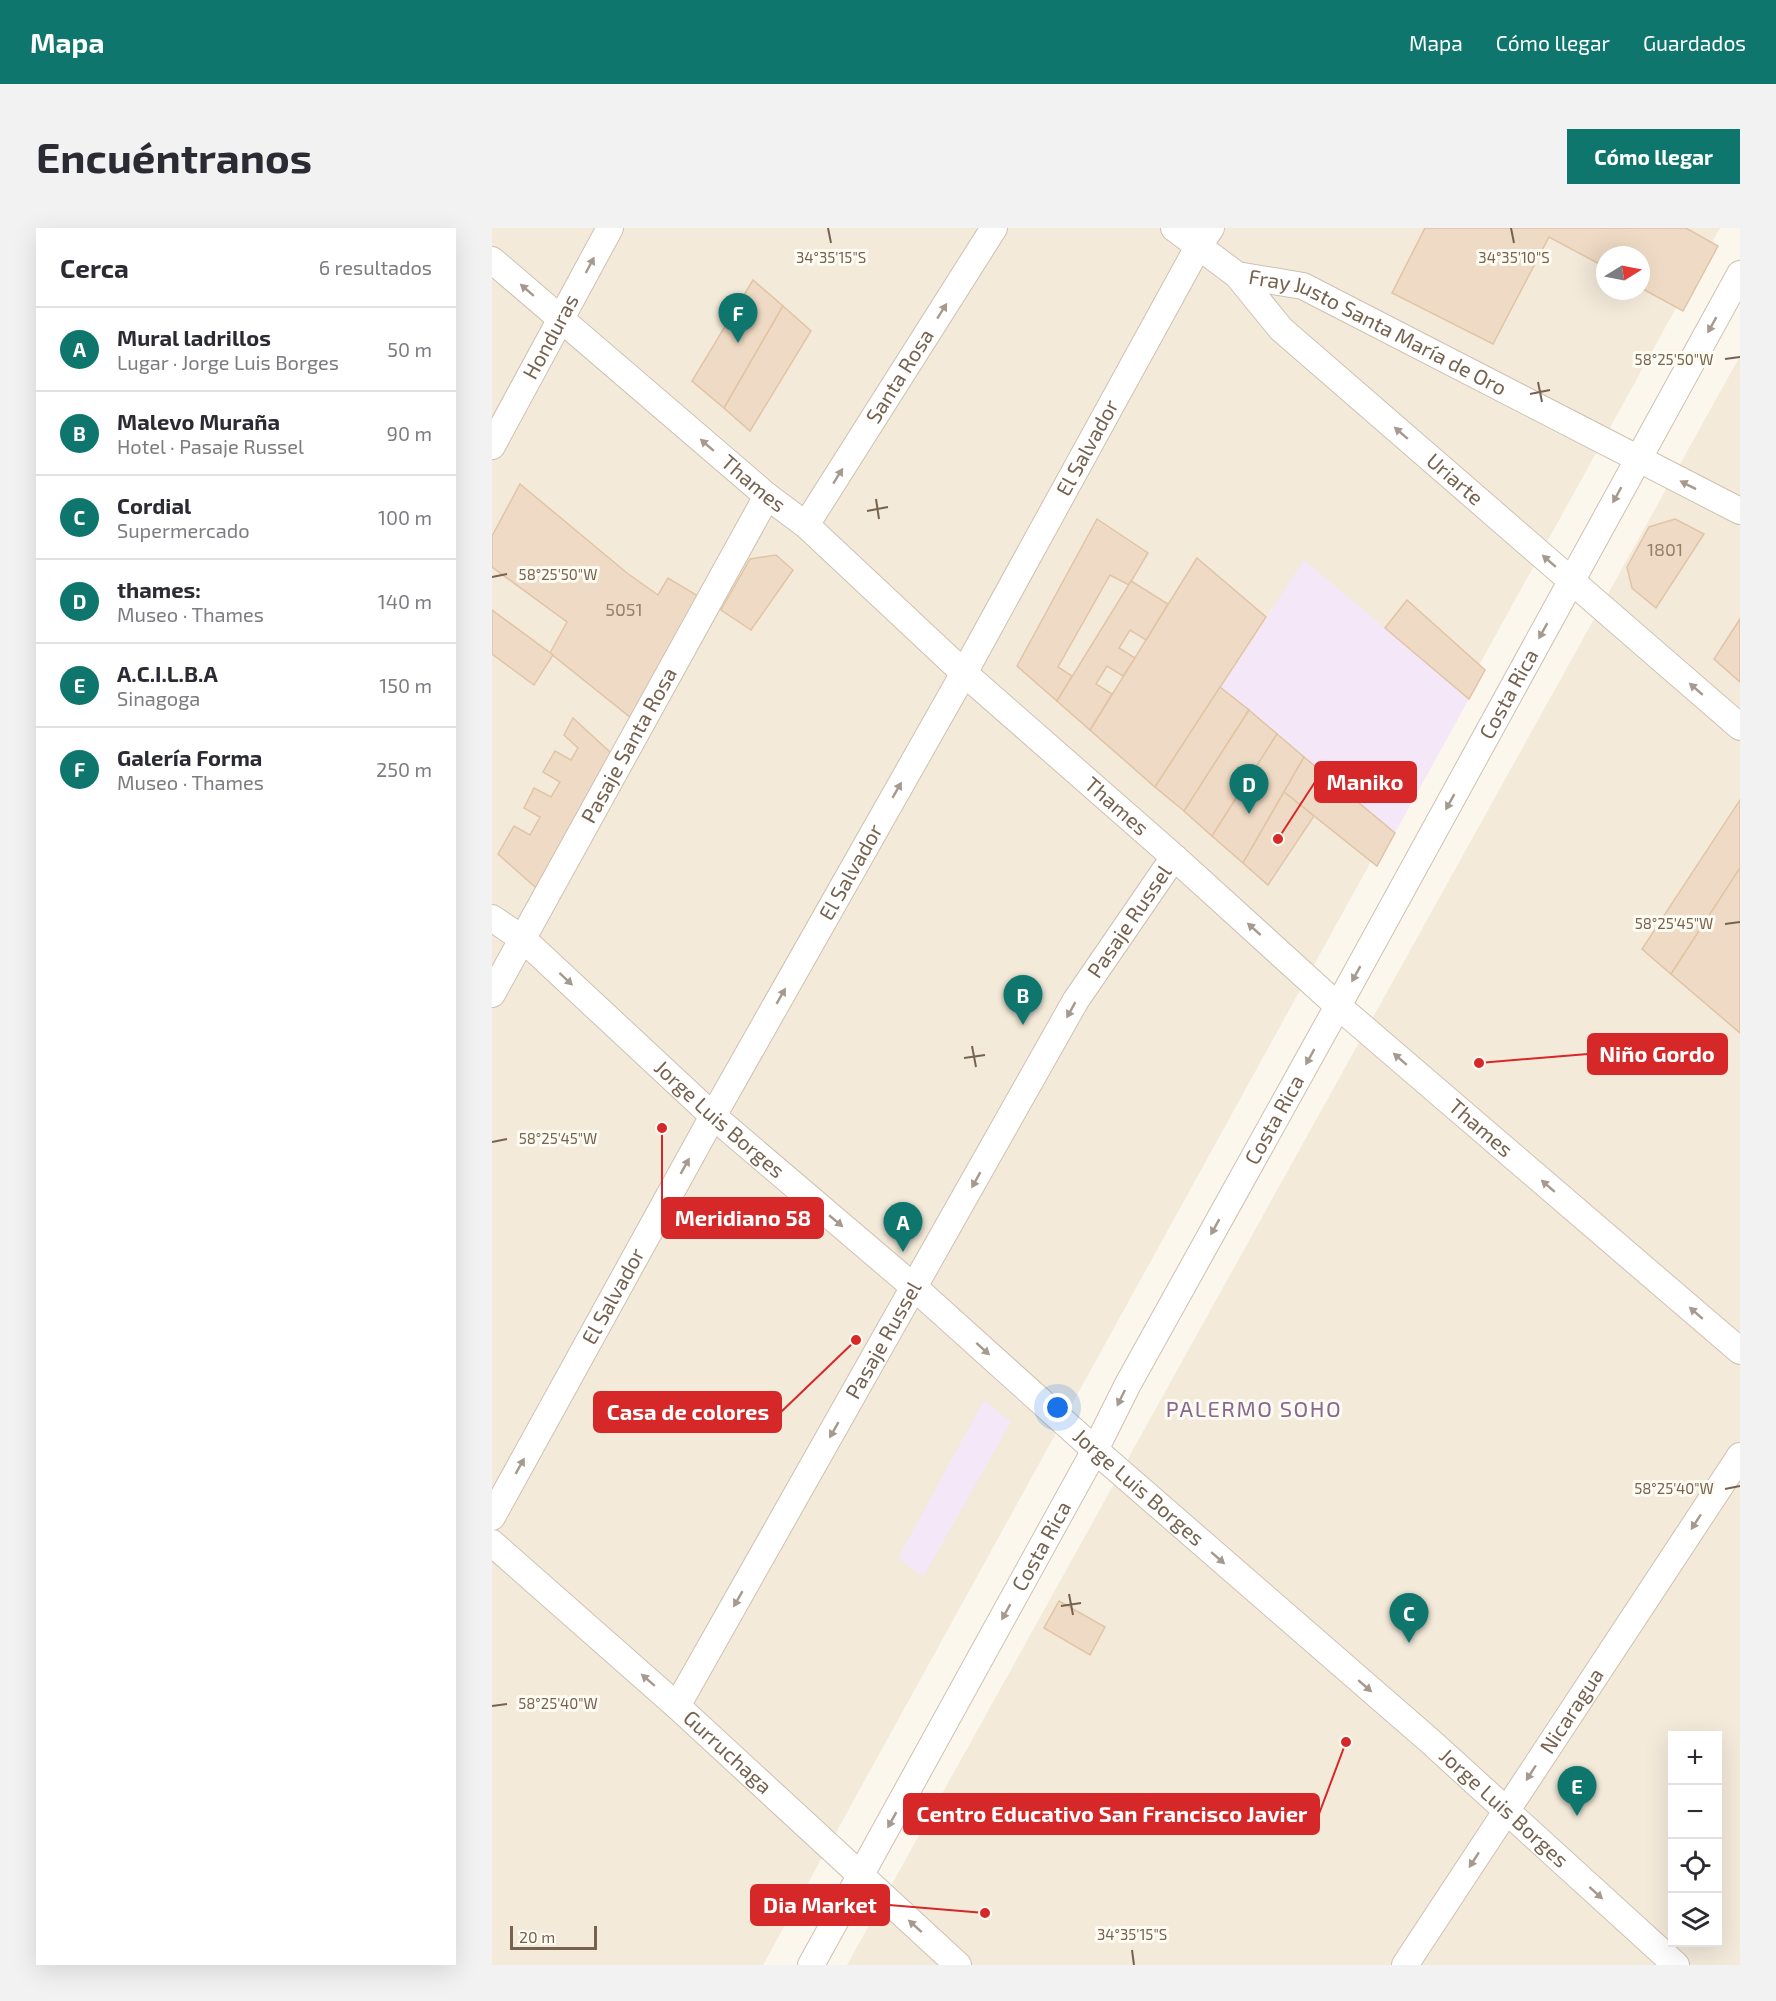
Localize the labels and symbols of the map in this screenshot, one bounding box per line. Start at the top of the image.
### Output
north arrow [1596,246,1650,300]
text: 34°35'15"S [796,248,866,266]
text: 34°35'10"S [1478,248,1550,266]
one-way arrow [585,256,595,273]
street label: Fray Justo Santa María de Oro [1247,263,1511,400]
one-way arrow [520,284,535,297]
street label: Honduras [517,289,583,383]
pin: F [718,294,758,343]
one-way arrow [936,303,947,319]
one-way arrow [1707,317,1717,334]
street label: Santa Rosa [860,324,938,427]
text: 58°25'50"W [1635,350,1713,368]
street label: El Salvador [1050,394,1123,500]
one-way arrow [1394,427,1409,440]
one-way arrow [700,439,715,452]
street label: Uriarte [1422,447,1489,510]
street label: Thames [717,449,791,517]
one-way arrow [832,467,843,484]
one-way arrow [1679,480,1696,489]
one-way arrow [1612,487,1622,504]
house number: 1801 [1647,538,1683,560]
one-way arrow [1542,555,1557,568]
text: 58°25'50"W [519,565,597,583]
house number: 5051 [605,598,643,620]
one-way arrow [1538,623,1548,640]
street label: Costa Rica [1473,644,1543,743]
street label: Pasaje Santa Rosa [575,662,681,827]
one-way arrow [1689,683,1704,696]
callout: Maniko [1315,762,1416,802]
pin: D [1230,764,1269,814]
text: Maniko [1327,768,1403,794]
street label: Thames [1080,771,1154,840]
one-way arrow [892,781,902,798]
one-way arrow [1445,794,1455,811]
street label: El Salvador [813,819,887,924]
street label: Pasaje Russel [1081,859,1176,982]
text: 58°25'45"W [1635,914,1713,932]
one-way arrow [1247,923,1262,936]
one-way arrow [1351,965,1361,982]
one-way arrow [558,972,573,986]
pin: B [1004,976,1042,1025]
one-way arrow [775,988,786,1004]
one-way arrow [1066,1002,1076,1019]
callout: Niño Gordo [1588,1034,1727,1074]
text: Niño Gordo [1599,1040,1715,1066]
one-way arrow [1305,1049,1315,1066]
one-way arrow [1392,1052,1408,1065]
street label: Jorge Luis Borges [650,1054,790,1182]
street label: Costa Rica [1238,1070,1308,1168]
street label: Thames [1444,1093,1519,1161]
text: 58°25'45"W [519,1129,597,1147]
one-way arrow [680,1157,690,1174]
one-way arrow [970,1172,981,1188]
one-way arrow [1541,1180,1556,1193]
callout: Meridiano 58 [662,1198,823,1238]
pin: A [884,1202,922,1252]
text: Meridiano 58 [675,1204,811,1230]
one-way arrow [828,1214,844,1227]
one-way arrow [1210,1219,1220,1236]
street label: El Salvador [576,1243,649,1348]
street label: Pasaje Russel [839,1276,926,1403]
one-way arrow [1689,1307,1704,1320]
one-way arrow [975,1342,990,1355]
one-way arrow [1116,1390,1126,1407]
callout: Casa de colores [594,1392,781,1432]
your location [1043,1393,1072,1422]
district label: PALERMO SOHO [1166,1395,1342,1421]
text: Casa de colores [607,1398,769,1424]
one-way arrow [829,1422,840,1438]
street label: Jorge Luis Borges [1069,1423,1210,1550]
one-way arrow [515,1457,525,1474]
text: 58°25'40"W [1634,1479,1714,1497]
street label: Costa Rica [1006,1496,1075,1595]
one-way arrow [1690,1514,1702,1530]
one-way arrow [1210,1551,1225,1564]
one-way arrow [733,1591,743,1608]
pin: C [1390,1594,1428,1643]
one-way arrow [1001,1604,1011,1621]
street label: Nicaragua [1534,1663,1608,1758]
one-way arrow [641,1674,656,1687]
one-way arrow [1358,1679,1373,1692]
text: 58°25'40"W [518,1694,598,1712]
street label: Gurruchaga [679,1704,778,1798]
street label: Jorge Luis Borges [1435,1742,1574,1872]
one-way arrow [1526,1765,1537,1781]
pin: E [1558,1766,1596,1816]
callout: Centro Educativo San Francisco Javier [904,1794,1319,1834]
text: Centro Educativo San Francisco Javier [917,1800,1308,1826]
one-way arrow [887,1812,897,1829]
one-way arrow [1468,1852,1479,1869]
callout: Dia Market [751,1885,889,1925]
one-way arrow [1588,1886,1603,1899]
text: Dia Market [763,1891,877,1917]
one-way arrow [908,1920,923,1933]
scale bar [510,1923,597,1950]
text: 34°35'15"S [1097,1925,1167,1943]

